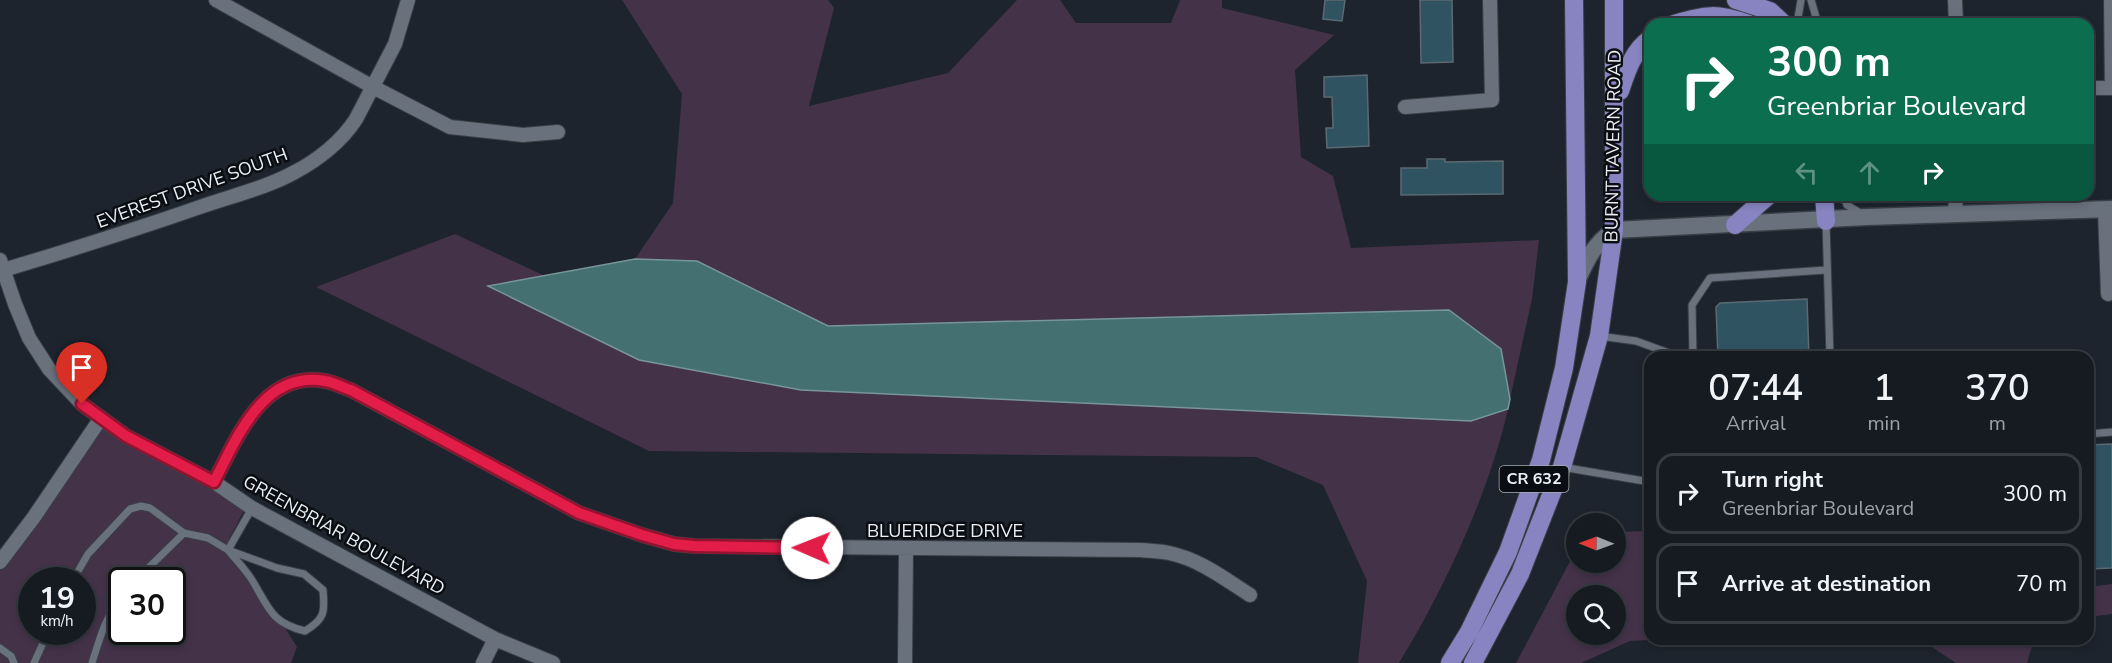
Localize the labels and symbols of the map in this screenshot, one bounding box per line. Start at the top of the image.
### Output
street label: BURNT TAVERN ROAD [1599,50,1627,242]
street label: EVEREST DRIVE SOUTH [93,142,291,234]
pin [56,342,107,404]
road number: CR 632 [1500,466,1568,492]
street label: GREENBRIAR BOULEVARD [239,469,449,601]
north arrow [1566,513,1626,573]
position arrow [780,516,844,580]
street label: BLUERIDGE DRIVE [867,519,1023,543]
speed limit sign: 30 [108,567,186,645]

